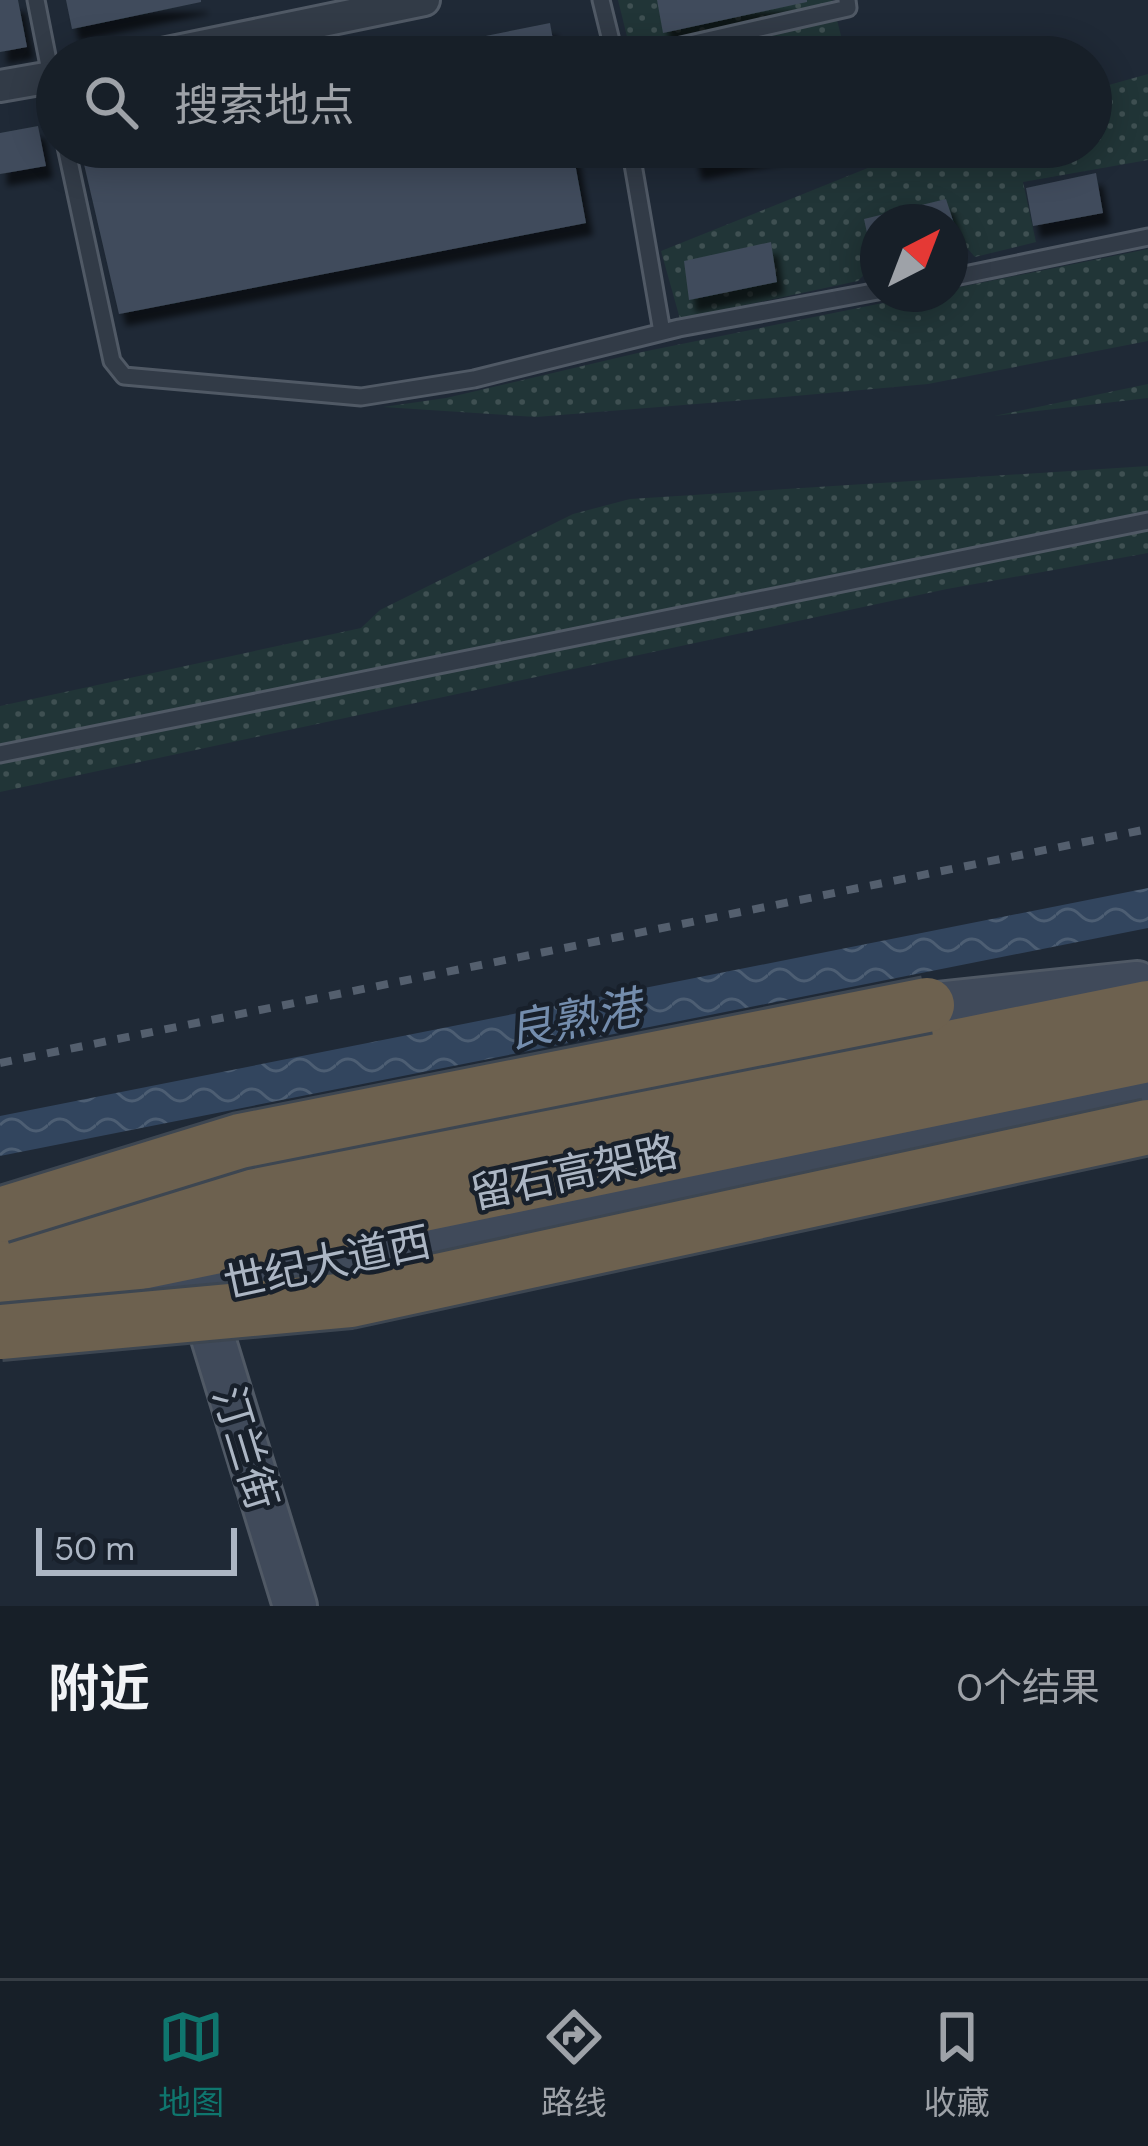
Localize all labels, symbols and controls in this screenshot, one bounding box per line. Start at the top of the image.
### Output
search box [36,36,1112,168]
icon: search [78,69,144,135]
text: 搜索地点 [174,76,354,135]
north arrow [860,204,968,312]
water label: 良熟港 [502,977,652,1061]
street label: 留石高架路 [466,1124,683,1221]
street label: 世纪大道西 [219,1214,436,1311]
street label: 汀兰街 [201,1380,290,1516]
scale bar [36,1522,237,1575]
text: 50 m [54,1527,135,1570]
text: 附近 [48,1655,150,1722]
text: 0个结果 [956,1662,1100,1713]
tab: 地图 [158,2004,224,2124]
tab: 路线 [541,2004,607,2124]
tab: 收藏 [924,2004,990,2124]

